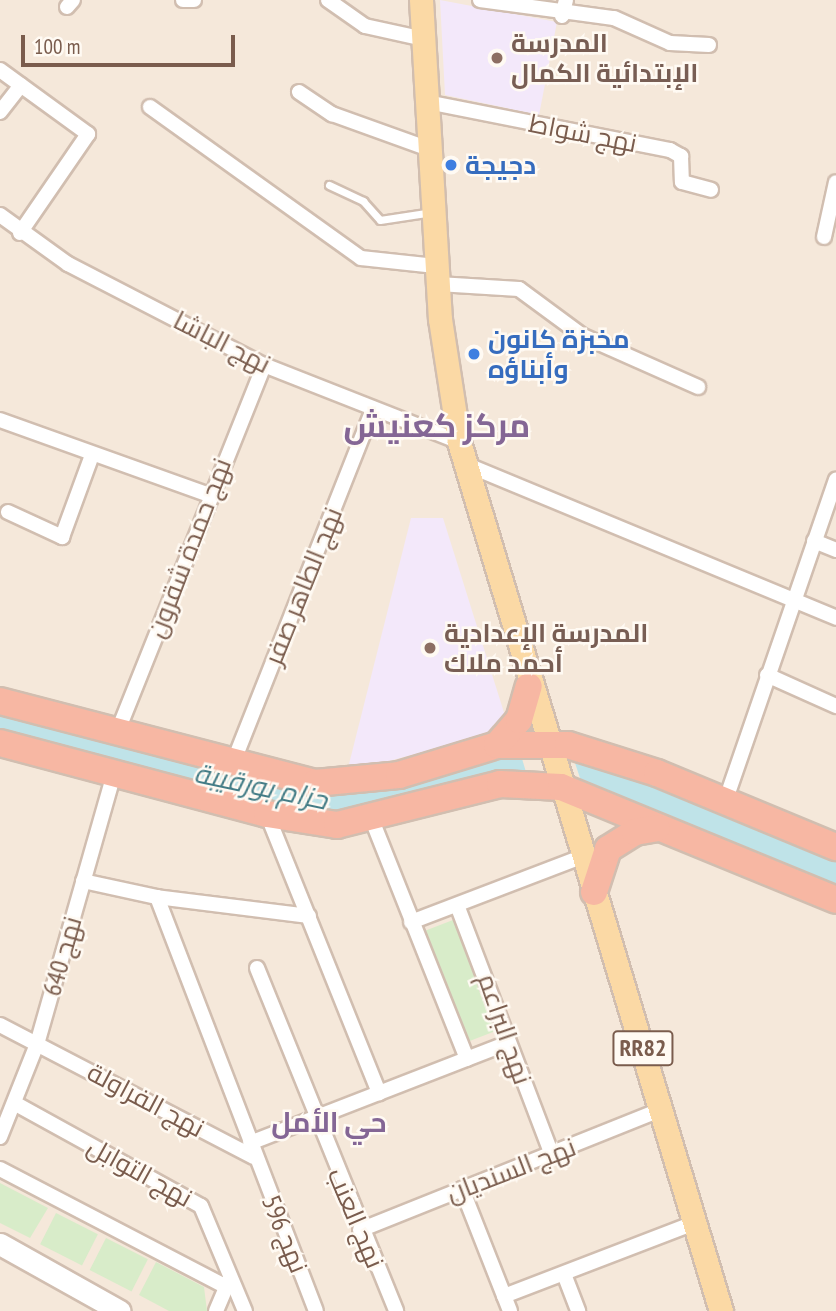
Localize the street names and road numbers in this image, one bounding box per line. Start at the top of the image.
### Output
street label: نهج شواط [526,107,640,159]
street label: نهج الباشا [168,304,276,380]
street label: نهج حمدة شقرون [140,454,238,642]
street label: نهج الطاهر صفر [257,503,349,669]
street label: نهج 640 [36,913,88,999]
street label: نهج البراعم [472,970,538,1088]
road number: RR82 [612,1028,674,1068]
street label: نهج الفراولة [82,1056,210,1144]
street label: نهج التوابل [82,1131,198,1213]
street label: نهج السنديان [442,1131,580,1209]
street label: نهج العنب [321,1163,391,1273]
street label: نهج 596 [255,1191,315,1277]

